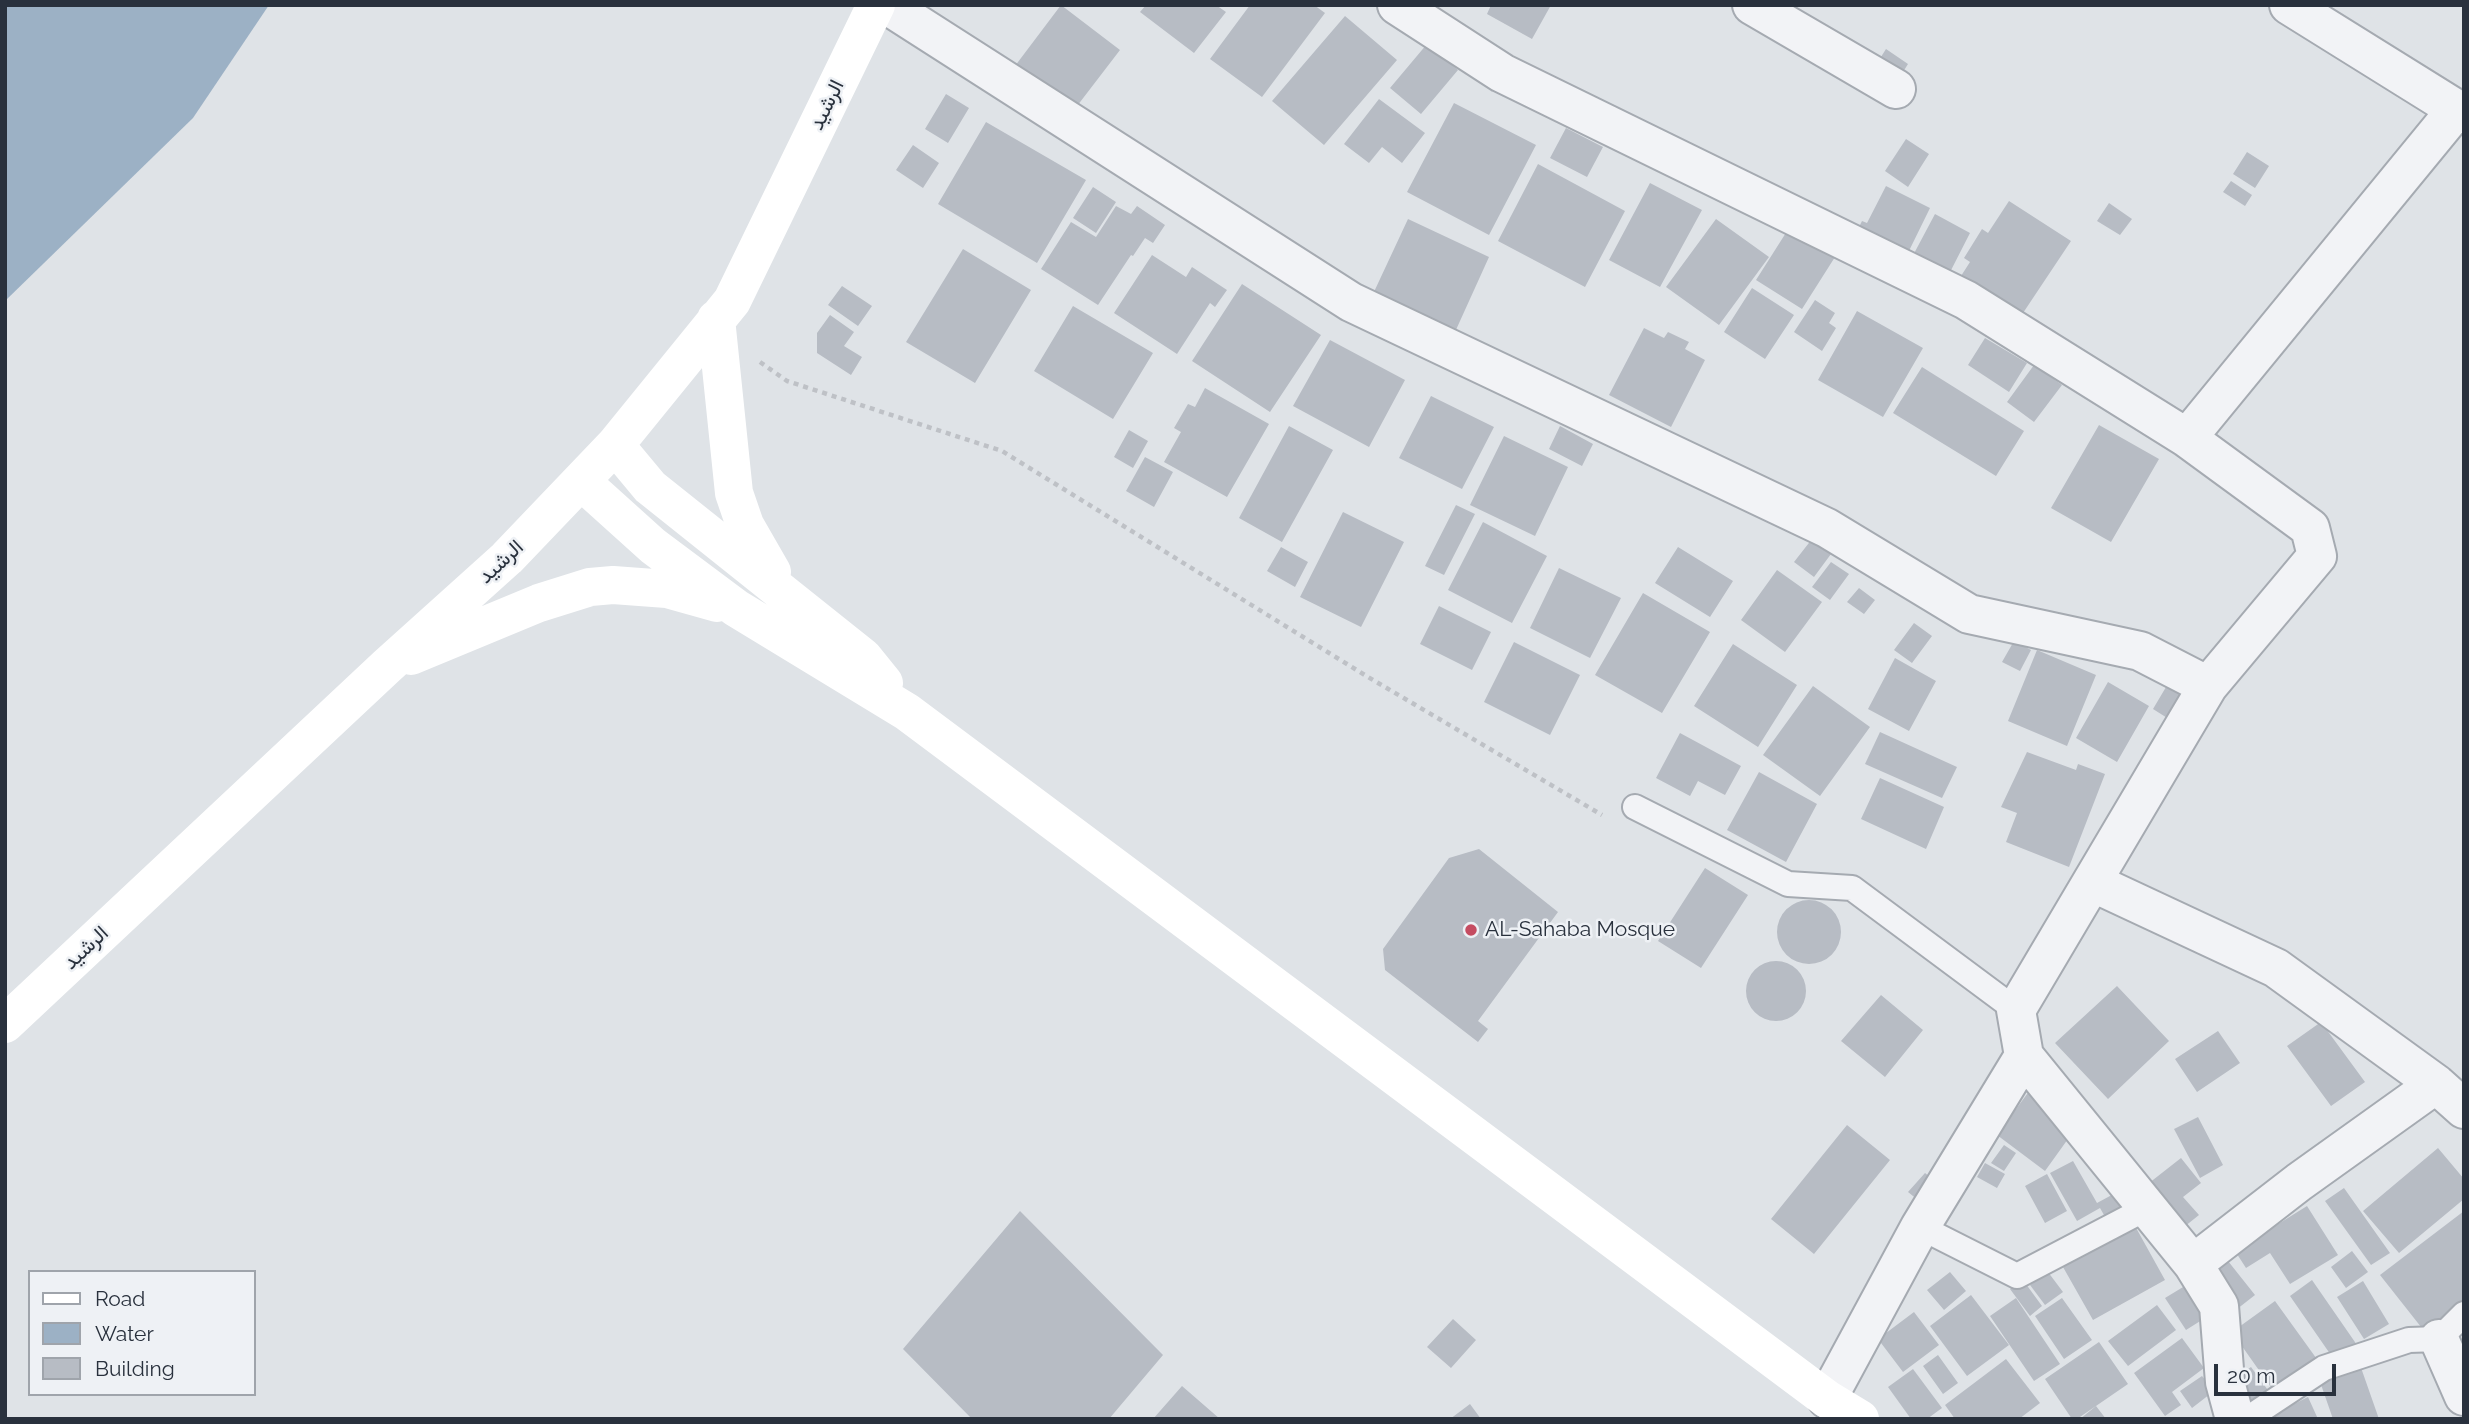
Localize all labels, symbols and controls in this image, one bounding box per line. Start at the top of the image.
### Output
street label: الرشيد [804,76,850,134]
street label: الرشيد [473,535,529,589]
place label: AL-Sahaba Mosque [1485,917,1675,943]
street label: الرشيد [58,921,114,975]
marker: AL-Sahaba Mosque [1463,922,1479,938]
legend [28,1270,256,1396]
text: Road [95,1286,145,1311]
text: Water [95,1321,154,1346]
scale bar [2217,1350,2340,1394]
text: Building [95,1356,175,1381]
text: 20 m [2227,1363,2275,1388]

